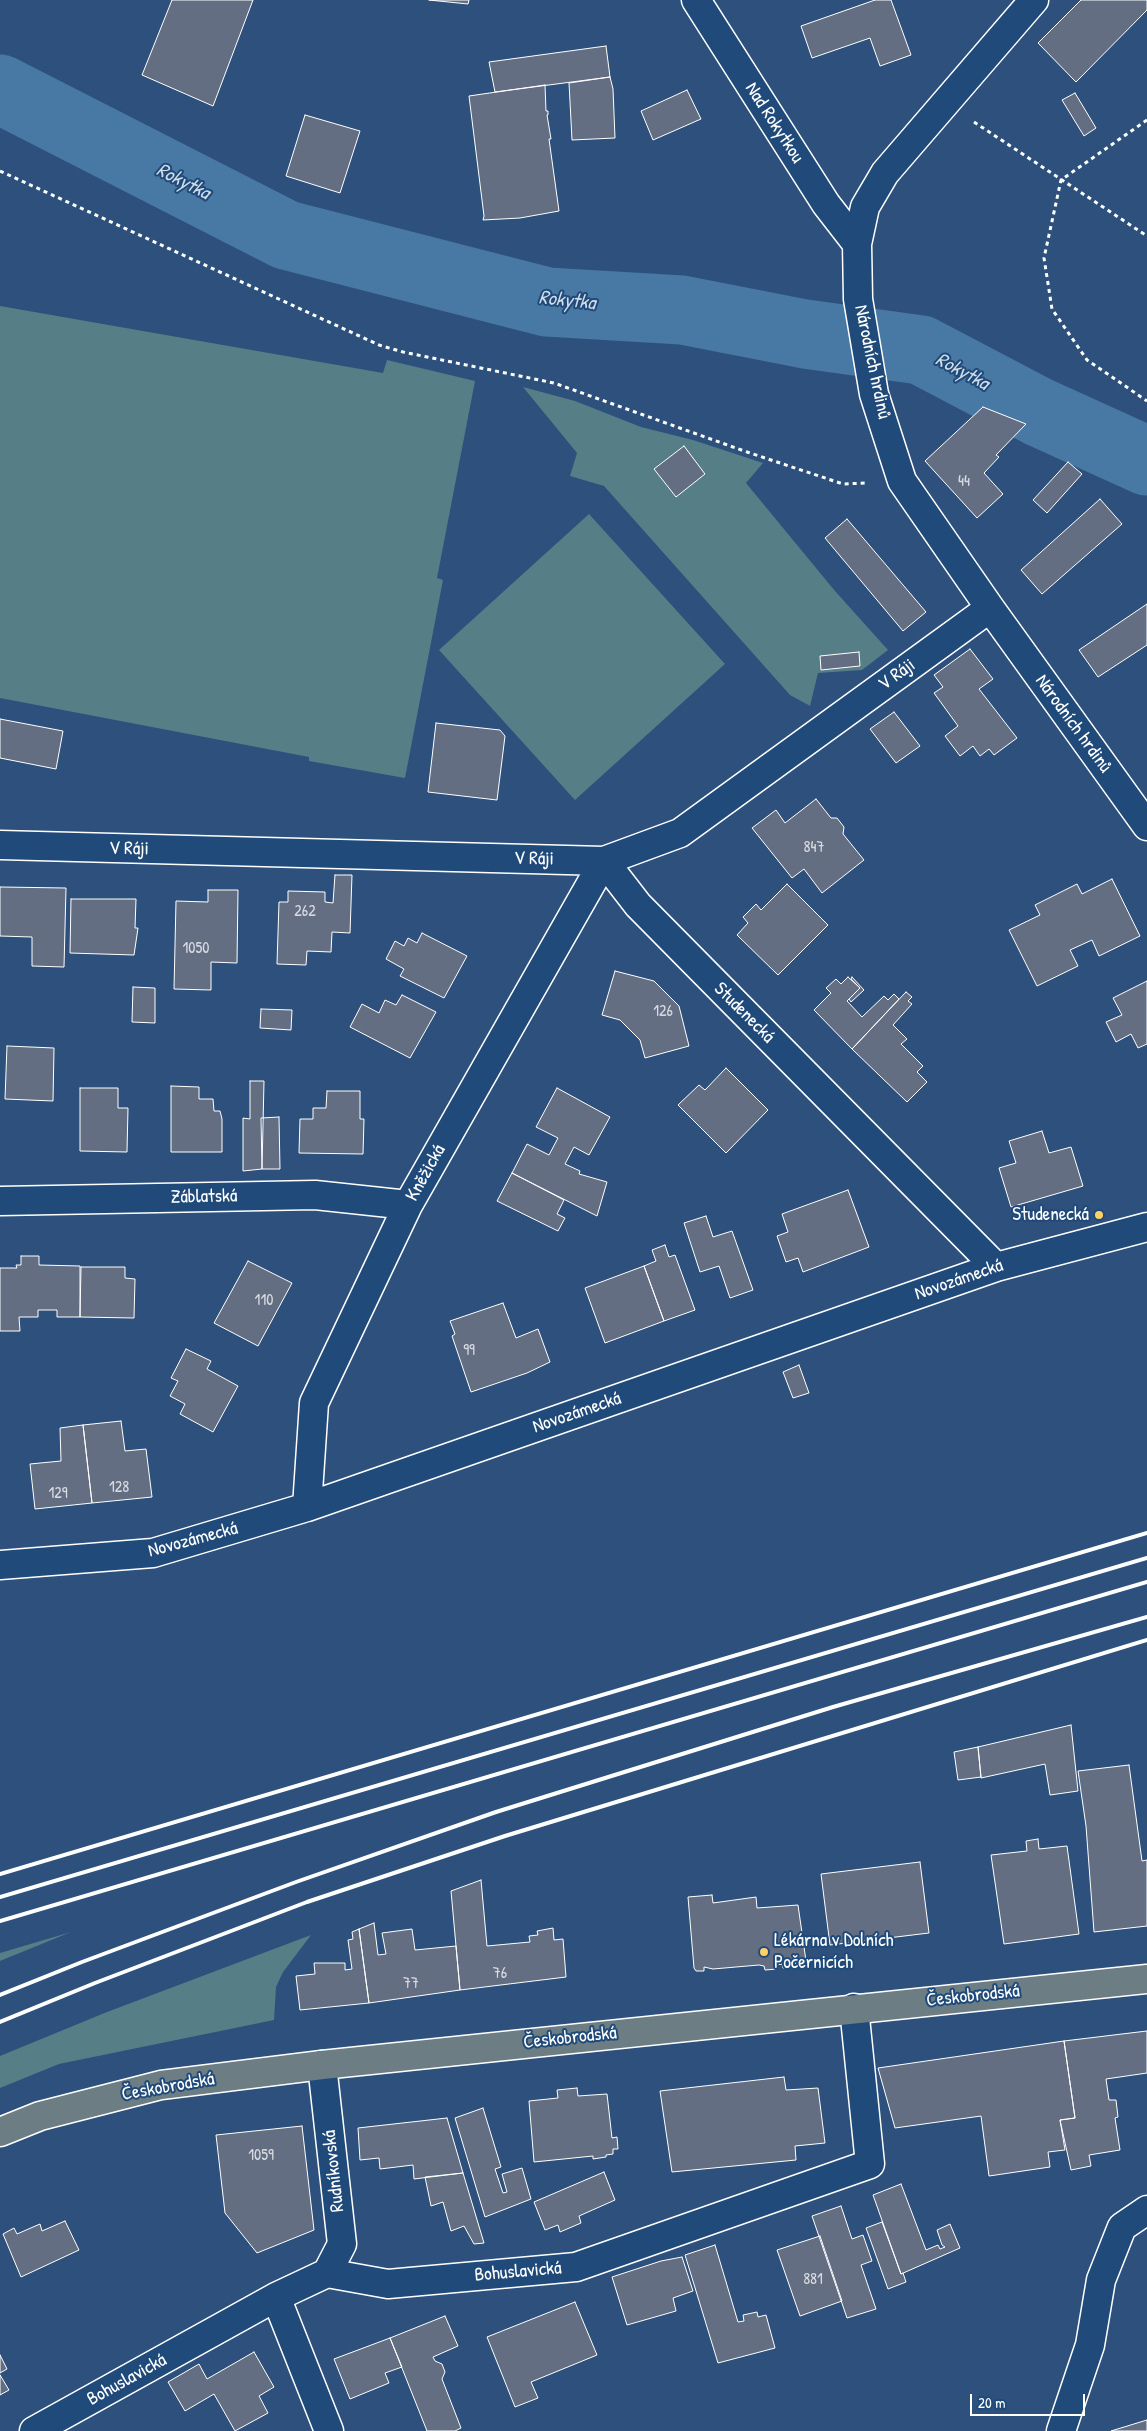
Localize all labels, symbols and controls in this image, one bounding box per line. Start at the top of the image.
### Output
street label: Nad Rokytkou [740,79,808,167]
water label: Rokytka [152,158,214,206]
water label: Rokytka [537,286,597,316]
street label: Národních hrdinů [849,303,895,421]
water label: Rokytka [931,348,993,396]
house number: 44 [958,472,970,492]
street label: V Ráji [874,654,920,696]
street label: Národních hrdinů [1030,671,1116,777]
street label: V Ráji [109,837,149,861]
house number: 847 [804,838,824,858]
street label: V Ráji [514,847,554,871]
house number: 262 [294,902,316,922]
house number: 1050 [183,939,209,959]
street label: Studenecká [709,978,779,1048]
house number: 126 [653,1002,673,1022]
street label: Kněžická [401,1141,451,1205]
street label: Záblatská [171,1185,237,1209]
place label: Studenecká [1012,1204,1089,1226]
marker: Studenecká [1093,1209,1105,1221]
street label: Novozámecká [912,1254,1006,1306]
house number: 110 [255,1291,273,1311]
house number: 99 [463,1341,475,1361]
street label: Novozámecká [530,1387,624,1439]
house number: 128 [109,1478,129,1498]
house number: 129 [48,1484,68,1504]
street label: Novozámecká [146,1517,240,1563]
place label: Lékárna v Dolních Počernicích [774,1930,894,1974]
marker: Lékárna v Dolních Počernicích [758,1946,770,1958]
house number: 76 [493,1964,507,1984]
house number: 77 [403,1974,419,1994]
street label: Českobrodská [925,1980,1021,2012]
street label: Českobrodská [522,2022,618,2054]
street label: Českobrodská [120,2068,216,2106]
street label: Rudníkovská [318,2129,350,2213]
house number: 1059 [248,2146,274,2166]
street label: Bohuslavická [474,2257,562,2287]
house number: 881 [803,2270,823,2290]
street label: Bohuslavická [83,2349,171,2411]
scale bar [972,2384,1087,2416]
text: 20 m [978,2392,1005,2413]

